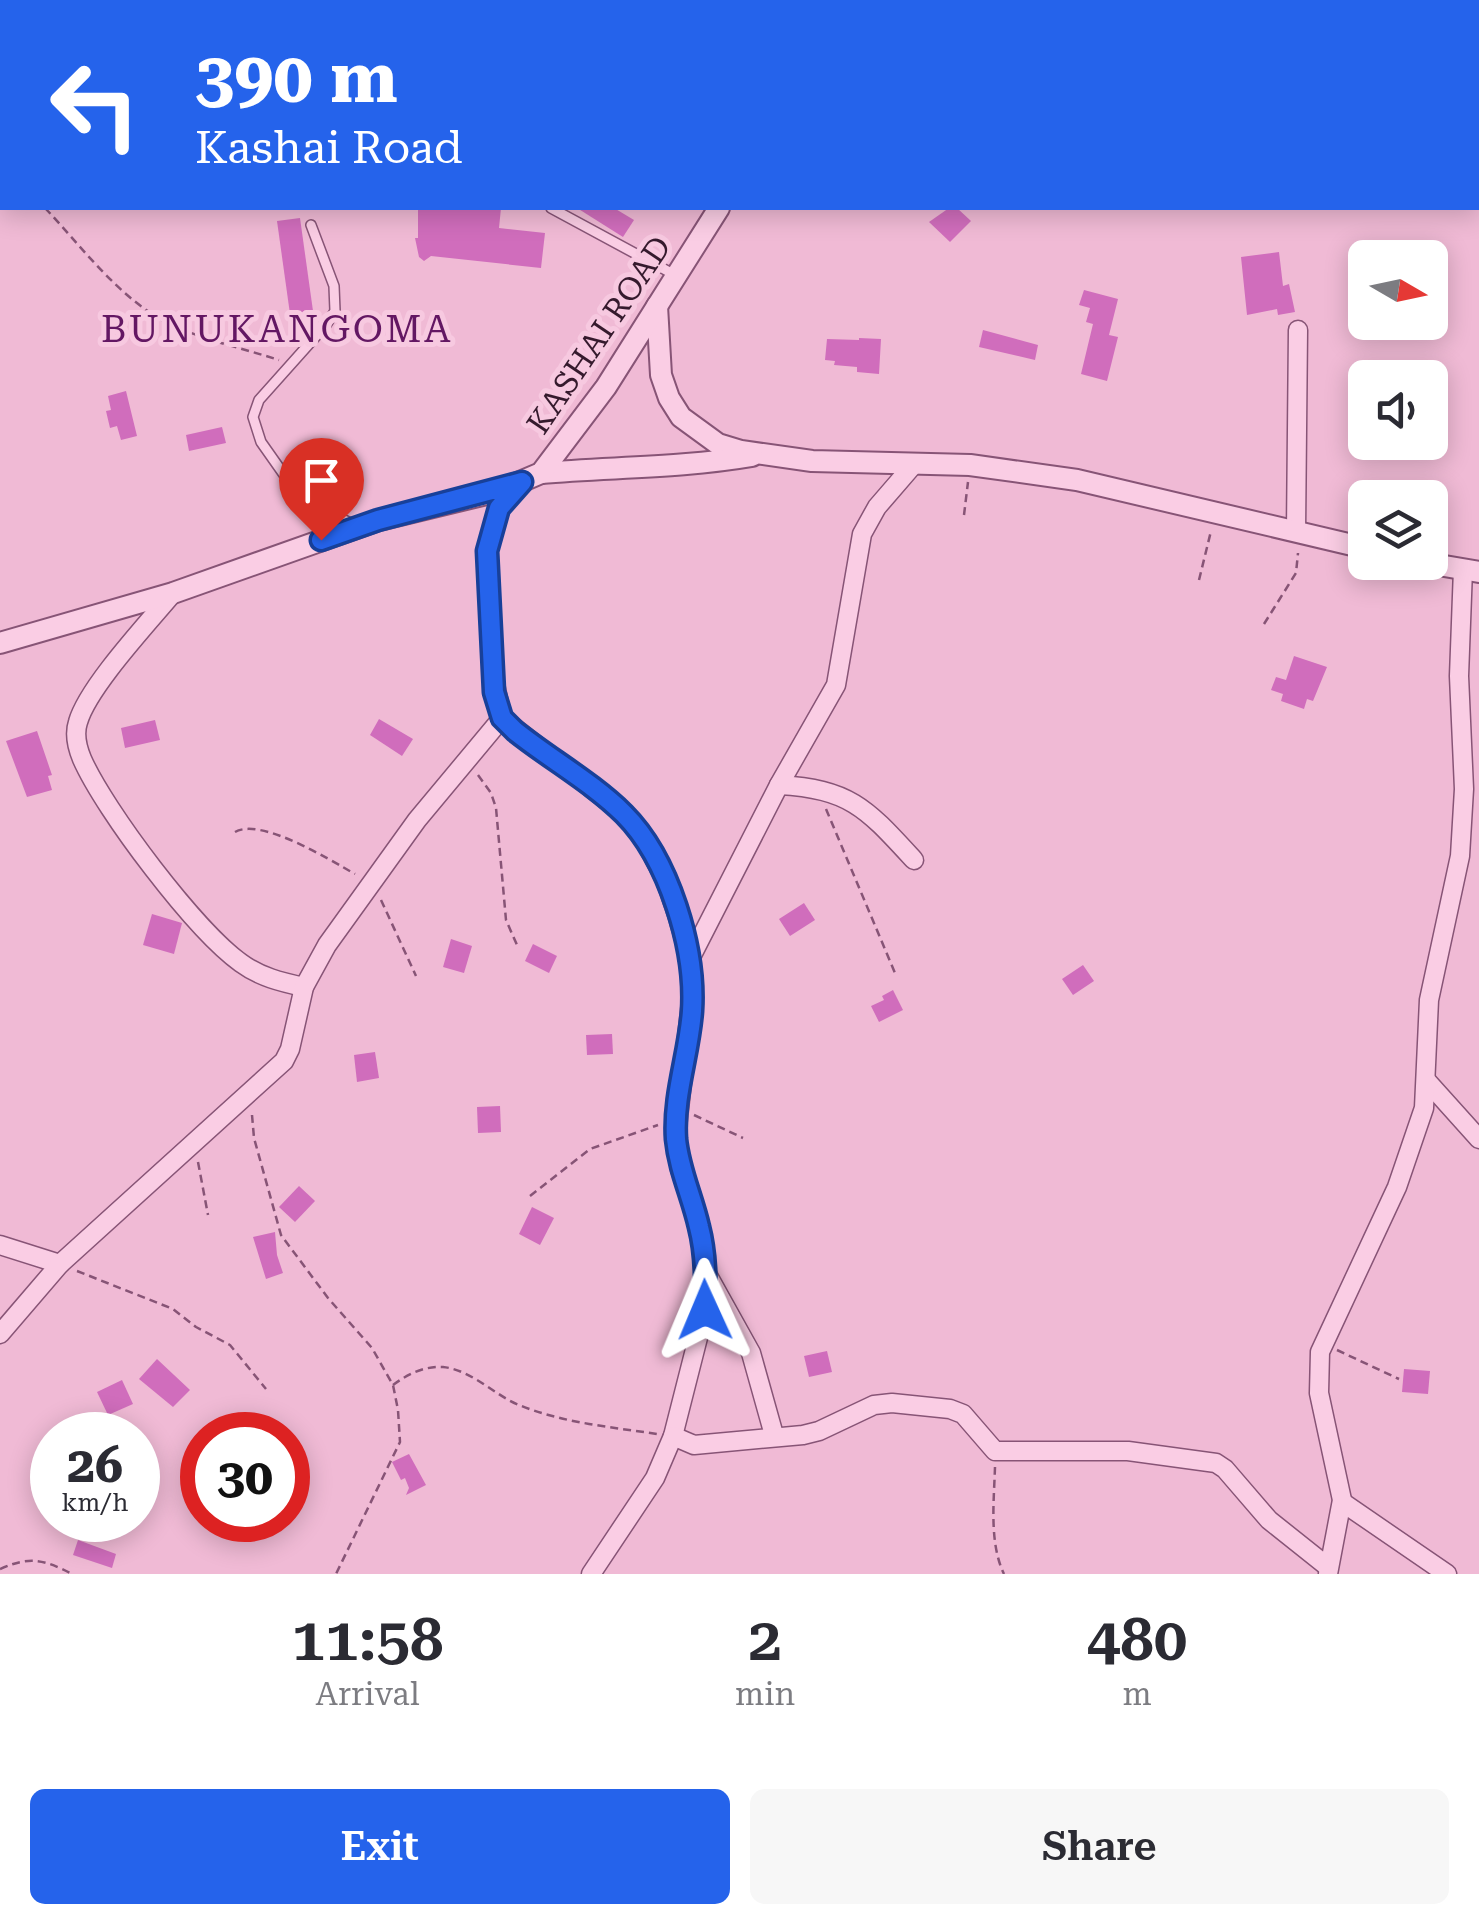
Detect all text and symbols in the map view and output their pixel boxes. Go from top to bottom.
text: 390 m [195,37,398,119]
icon: left [30,40,160,170]
text: Kashai Road [195,121,463,174]
street label: KASHAI ROAD [519,229,679,441]
north arrow [1348,240,1448,340]
map controls [1348,240,1448,580]
district label: BUNUKANGOMA [101,307,453,351]
button: sound [1348,360,1448,460]
pin [279,438,364,541]
icon: arrive [294,453,349,508]
button: layers [1348,480,1448,580]
position arrow [653,1258,757,1362]
speed limit sign: 30 [180,1412,310,1542]
text: 26 [67,1436,123,1494]
text: km/h [62,1488,128,1517]
text: 11:58 [292,1604,444,1675]
text: 2 [748,1604,782,1675]
text: 480 [1087,1604,1187,1675]
text: Arrival [316,1675,420,1713]
text: min [735,1675,795,1713]
text: m [1122,1675,1152,1713]
button: Exit [30,1789,730,1904]
button: Share [750,1789,1449,1904]

